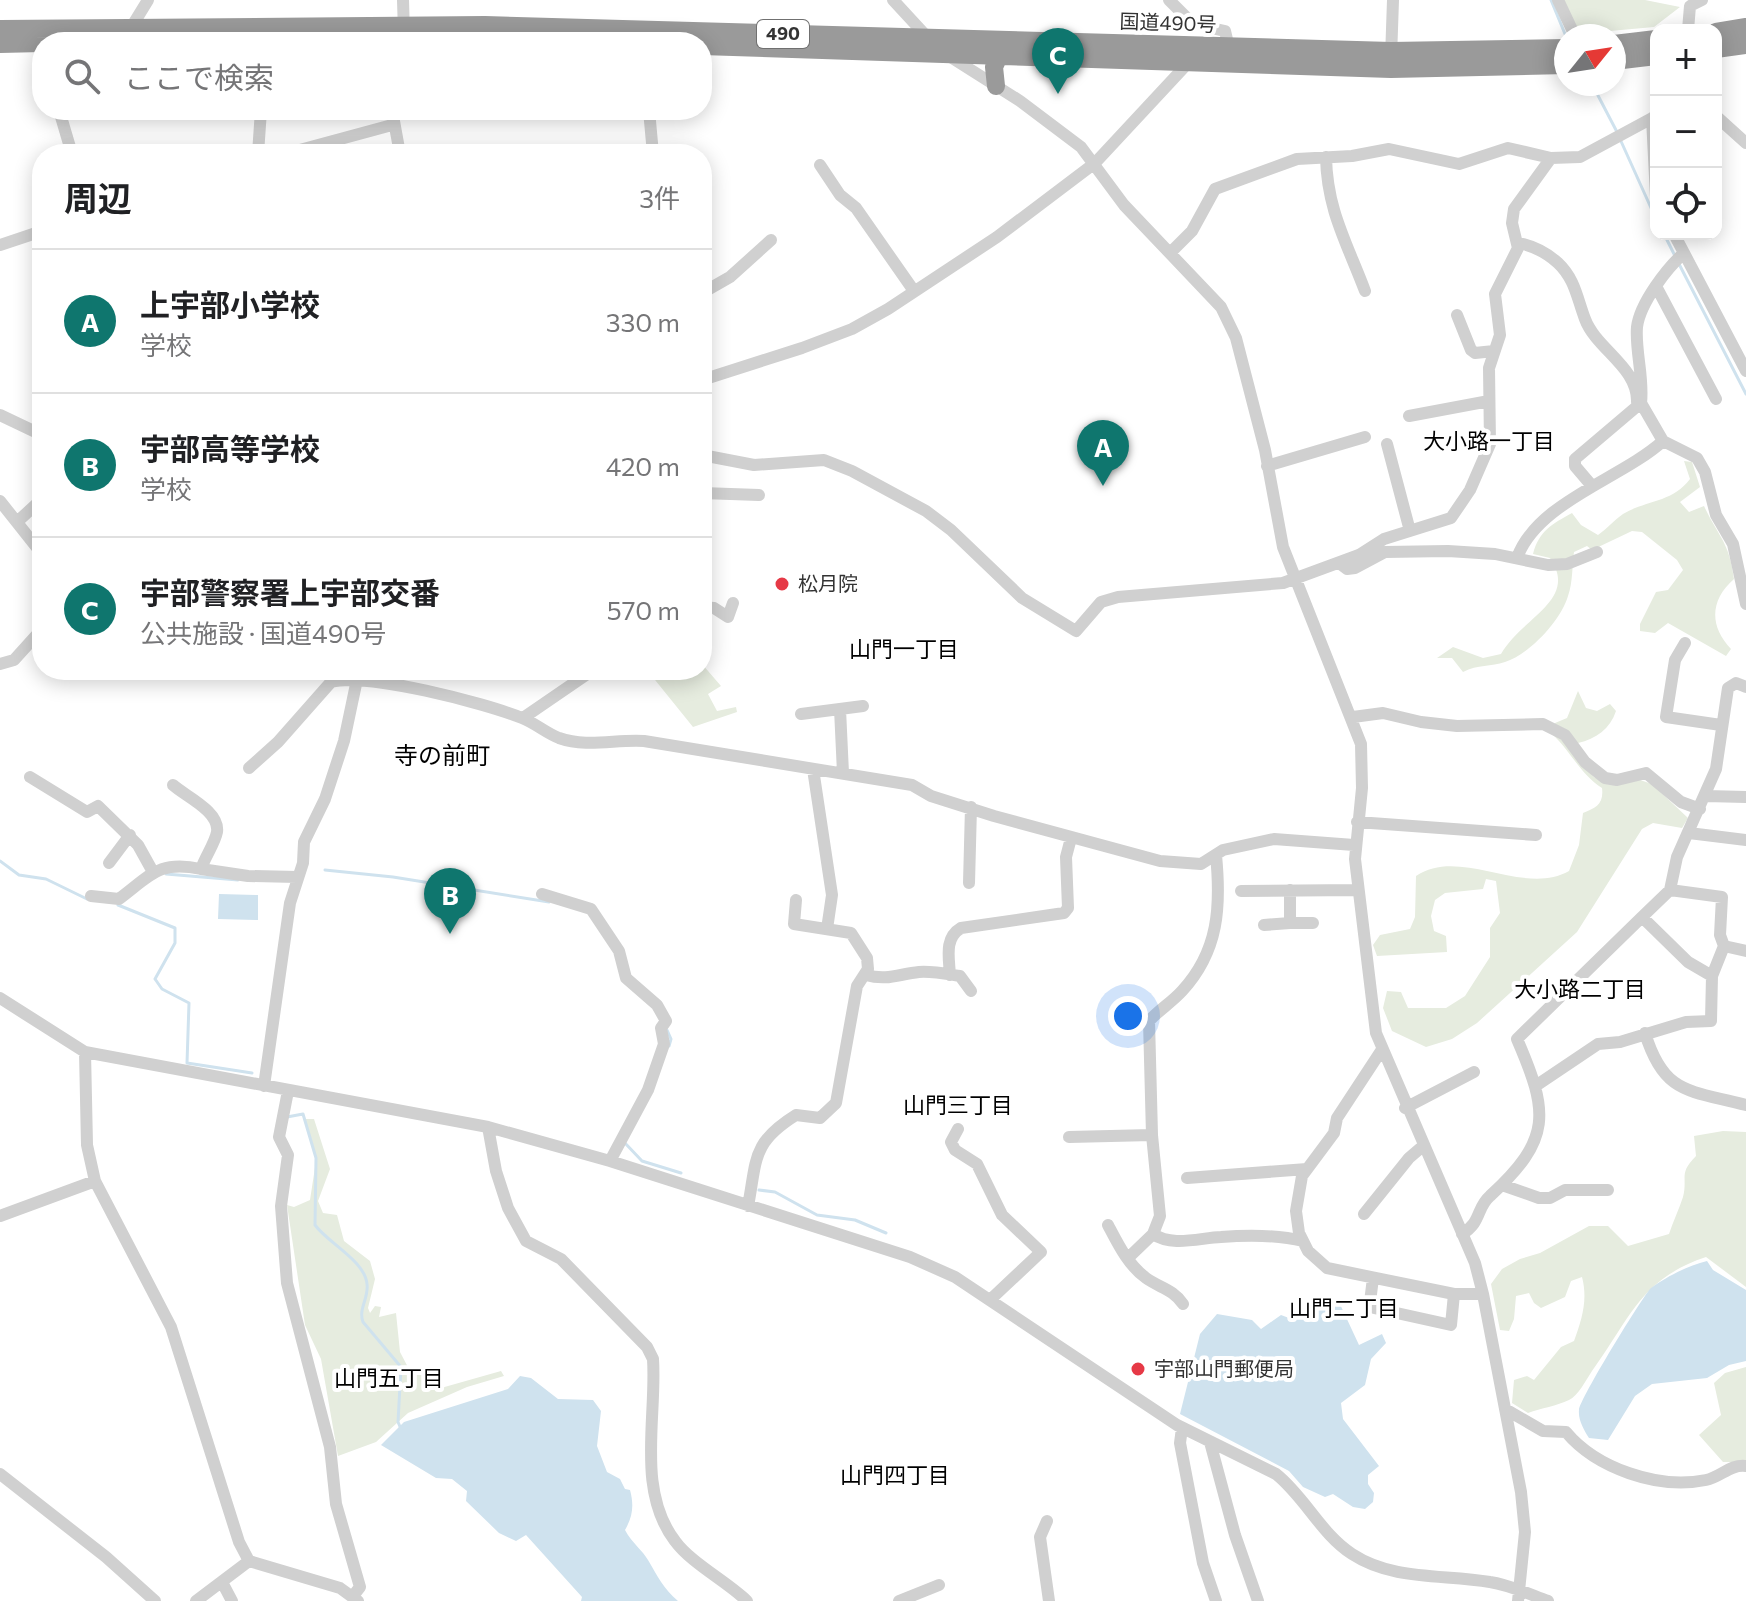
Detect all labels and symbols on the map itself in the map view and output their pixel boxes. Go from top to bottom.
street label: 国道490号 [1119,8,1217,36]
road number: 490 [757,20,809,48]
north arrow [1554,24,1626,96]
pin: C [1032,28,1084,94]
pin: A [1077,420,1129,486]
district label: 大小路一丁目 [1423,427,1555,454]
place label: 松月院 [798,571,858,595]
marker: 松月院 [773,575,791,593]
district label: 山門一丁目 [849,635,959,662]
district label: 寺の前町 [394,740,490,769]
pin: B [424,868,476,934]
district label: 大小路二丁目 [1514,975,1646,1002]
your location [1108,996,1148,1036]
district label: 山門三丁目 [903,1091,1013,1118]
district label: 山門二丁目 [1289,1294,1399,1321]
place label: 宇部山門郵便局 [1154,1356,1294,1380]
marker: 宇部山門郵便局 [1129,1360,1147,1378]
district label: 山門五丁目 [334,1364,444,1391]
district label: 山門四丁目 [840,1461,950,1488]

